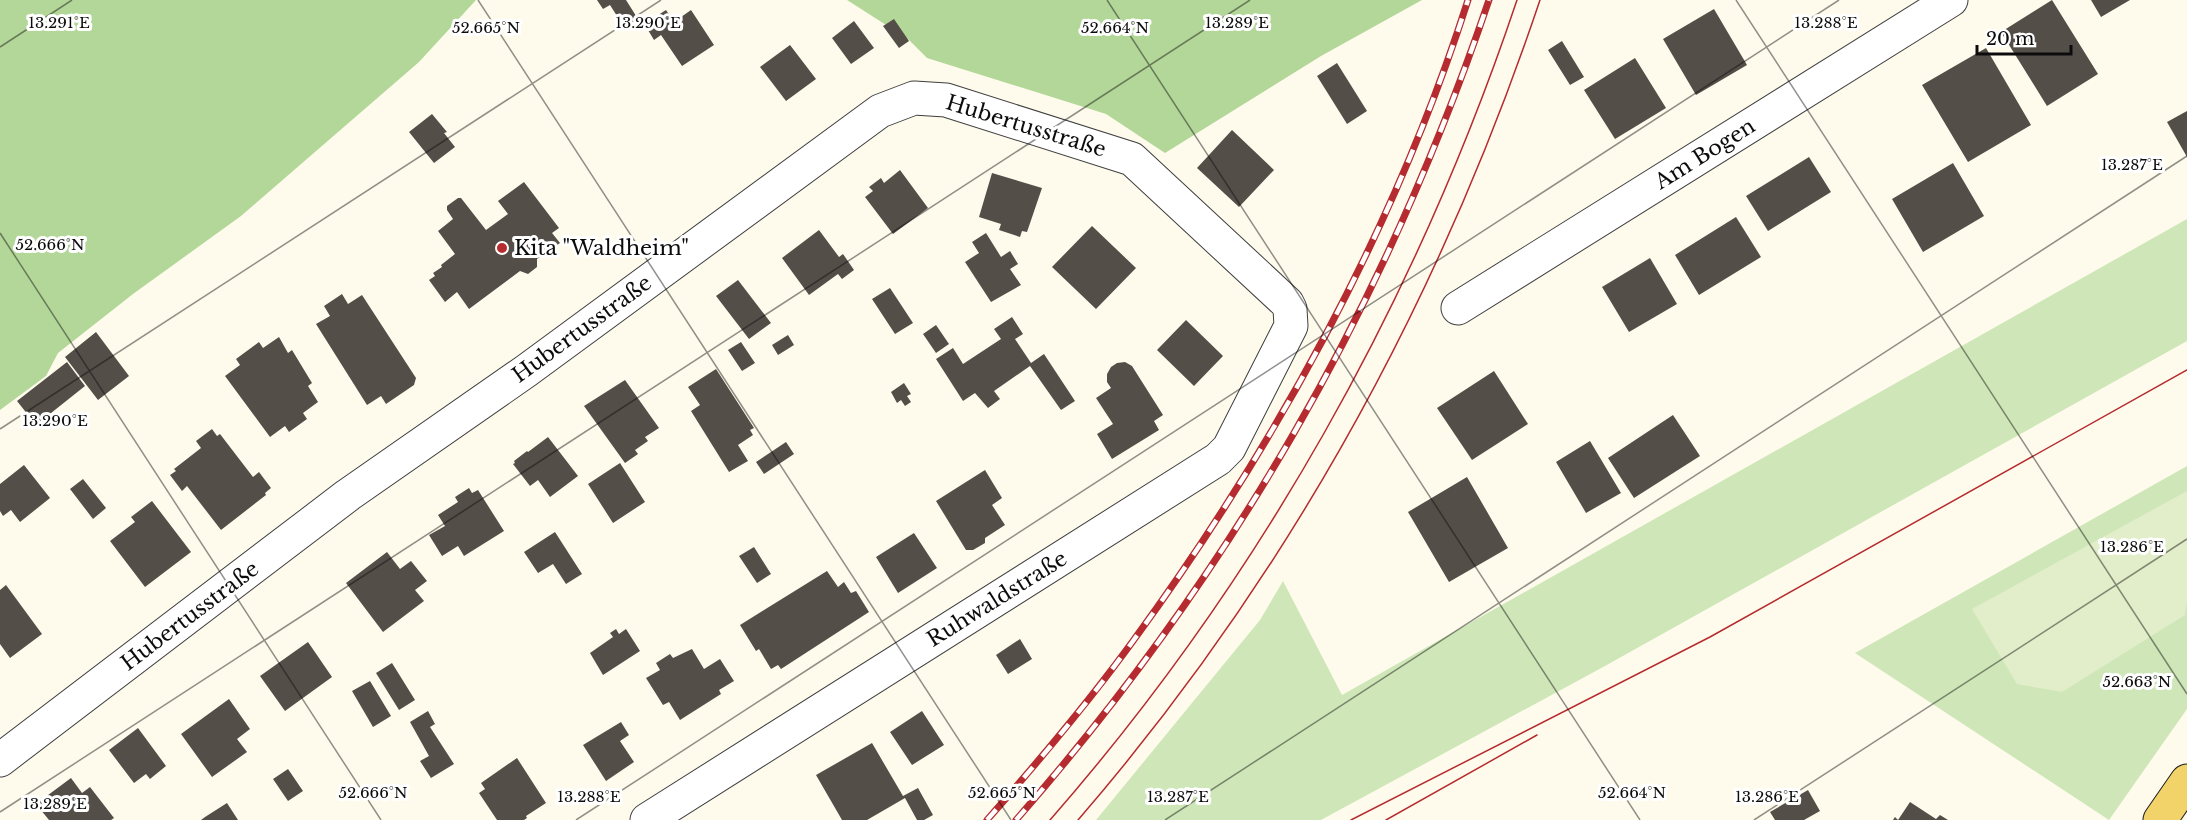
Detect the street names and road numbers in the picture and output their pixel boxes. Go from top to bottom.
street label: Hubertusstraße [943,89,1109,163]
street label: Am Bogen [1649,113,1760,196]
street label: Hubertusstraße [507,270,657,388]
street label: Ruhwaldstraße [922,545,1072,653]
street label: Hubertusstraße [116,556,264,676]

